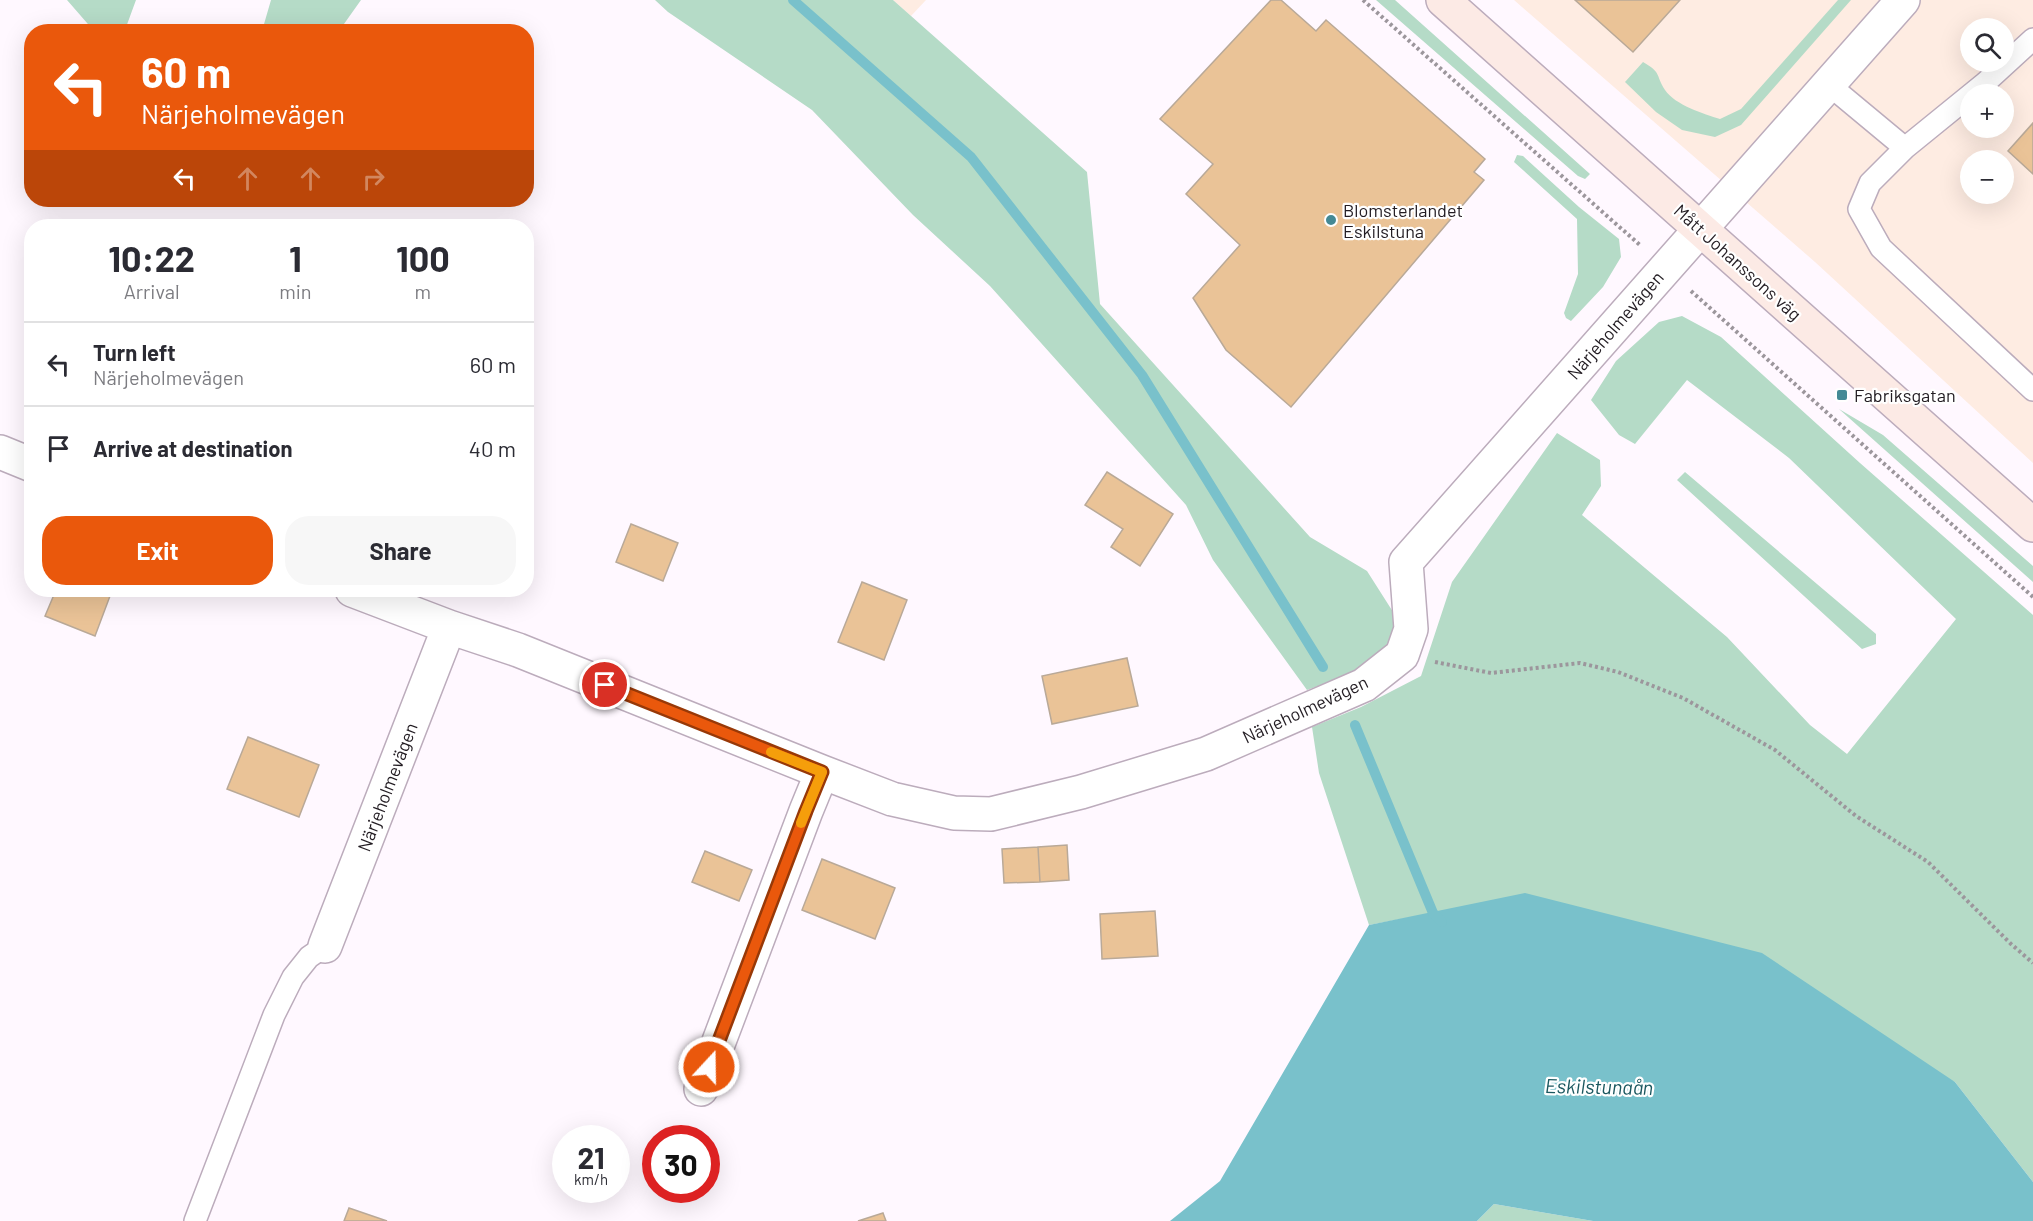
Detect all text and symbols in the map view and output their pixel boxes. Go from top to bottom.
map controls [1960,18,2014,204]
button: search [1960,18,2014,72]
text: 60 m [141,46,231,96]
icon: left [42,48,120,126]
button: + [1960,84,2014,138]
text: Närjeholmevägen [141,97,345,129]
button: − [1960,150,2014,204]
icon: left [168,162,201,195]
icon: ahead [231,162,264,195]
icon: ahead [294,162,327,195]
icon: right [357,162,390,195]
place label: Blomsterlandet Eskilstuna [1343,199,1463,242]
street label: Mått Johanssons väg [1670,199,1806,325]
marker: Blomsterlandet Eskilstuna [1324,213,1338,227]
text: 10:22 [108,236,195,279]
text: 1 [289,236,302,279]
text: 100 [396,236,450,279]
street label: Närjeholmevägen [1562,266,1668,384]
text: Arrival [124,279,180,303]
text: min [279,279,312,303]
text: m [415,279,431,303]
text: Turn left [93,339,176,365]
icon: left [42,348,75,381]
text: 60 m [470,351,516,377]
text: Närjeholmevägen [93,365,244,389]
place label: Fabriksgatan [1854,384,1956,406]
marker: Fabriksgatan [1835,388,1849,402]
icon: arrive [42,432,75,465]
text: Arrive at destination [93,435,292,461]
text: 40 m [469,435,516,461]
button: Exit [42,516,273,585]
button: Share [285,516,516,585]
pin [579,659,630,710]
icon: arrive [588,668,621,701]
street label: Närjeholmevägen [1239,670,1371,748]
street label: Närjeholmevägen [352,720,422,854]
position arrow [677,1035,741,1099]
water label: Eskilstunaån [1545,1073,1653,1099]
speed limit sign: 30 [642,1125,720,1203]
text: 21 [577,1139,605,1175]
text: km/h [574,1170,608,1188]

